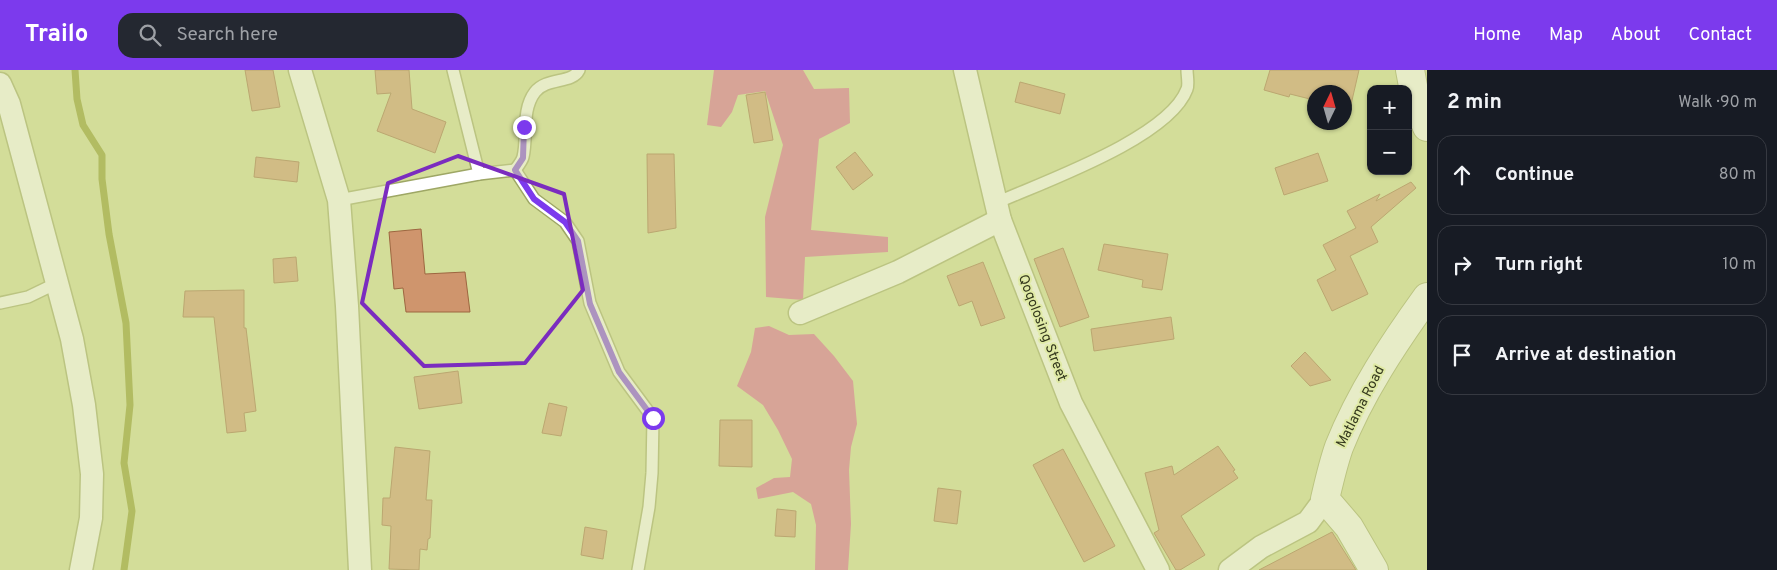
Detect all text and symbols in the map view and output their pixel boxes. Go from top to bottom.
search box [118,13,468,58]
text: Trailo [25,20,88,50]
icon: search [136,21,164,49]
text: Search here [176,23,278,47]
text: Home [1473,24,1521,47]
text: Map [1549,24,1583,47]
text: About [1611,24,1660,47]
text: Contact [1688,24,1752,47]
north arrow [1307,85,1352,130]
map controls [1367,85,1412,175]
button: + [1367,85,1412,130]
text: 2 min [1447,89,1502,116]
text: Walk · 90 m [1678,93,1757,113]
route end [513,116,536,139]
button: − [1367,130,1412,175]
icon: ahead [1448,161,1476,189]
text: Continue [1495,163,1574,187]
text: 80 m [1719,165,1756,185]
icon: right [1448,251,1476,279]
text: Turn right [1495,253,1583,277]
text: 10 m [1722,255,1756,275]
street label: Qoqolosing Street [1014,272,1070,384]
icon: arrive [1448,341,1476,369]
text: Arrive at destination [1495,343,1676,367]
street label: Matlama Road [1333,363,1389,451]
route start [642,407,665,430]

